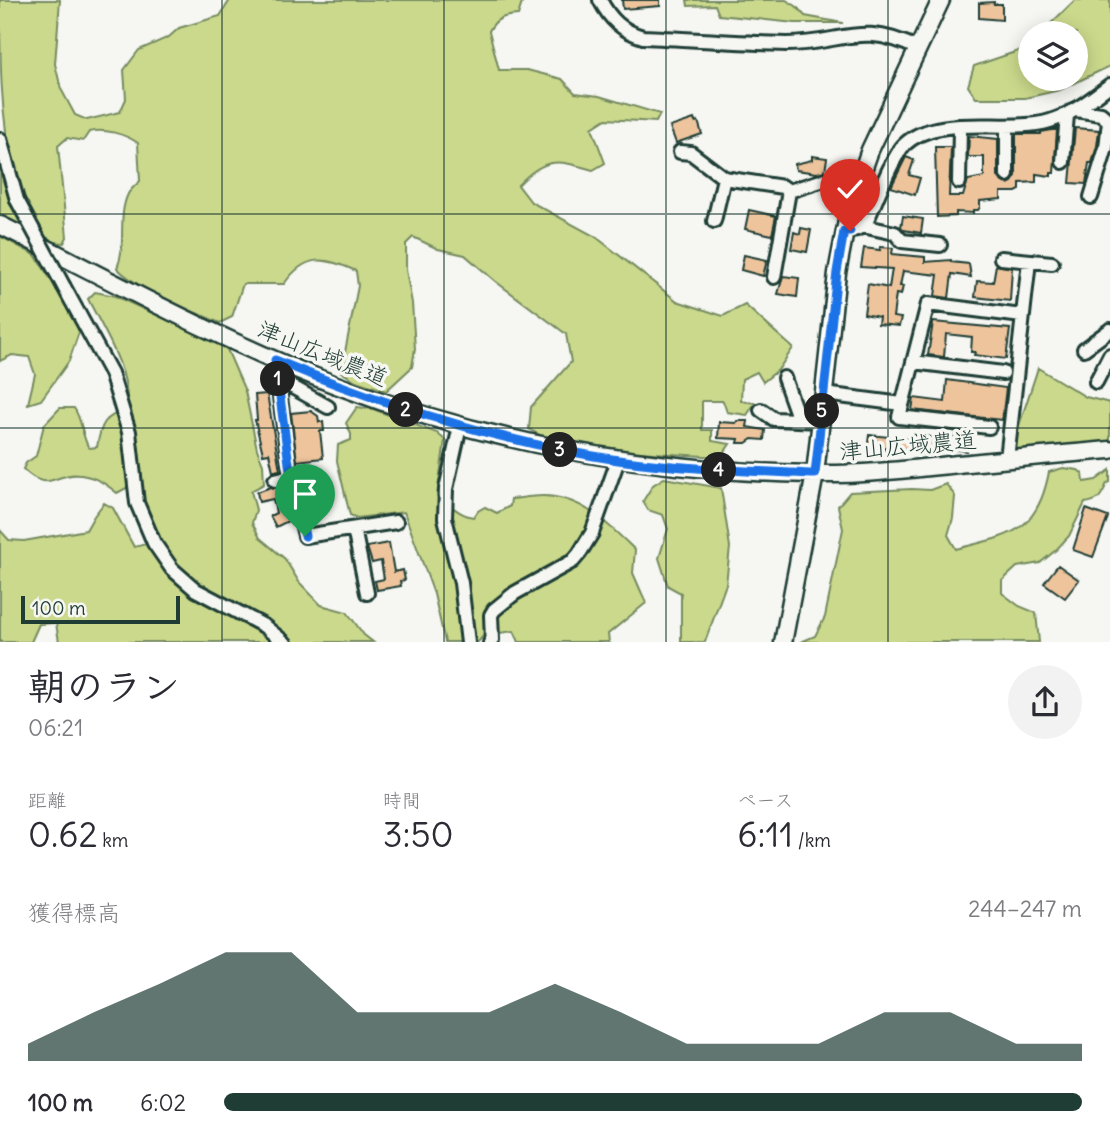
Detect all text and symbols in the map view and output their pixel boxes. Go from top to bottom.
map controls [1018,21,1088,91]
button: layers [1018,21,1088,91]
pin [820,159,880,231]
icon: check [831,170,869,208]
street label: 津山広域農道 [254,314,392,392]
pin: 1 [260,362,296,396]
text: 1 [274,366,281,390]
pin: 2 [388,392,424,428]
pin: 5 [804,394,840,428]
text: 2 [400,397,411,421]
text: 5 [816,398,827,422]
street label: 津山広域農道 [838,425,978,465]
pin: 3 [542,433,578,468]
text: 3 [554,437,565,461]
pin: 4 [702,452,736,488]
text: 4 [713,457,724,481]
pin [275,464,335,536]
icon: arrive [286,475,324,513]
scale bar [21,594,180,625]
text: 100 m [32,596,86,620]
text: 朝のラン [28,663,180,710]
button: share [1008,665,1082,739]
text: 06:21 [28,713,83,742]
text: 距離 [28,788,66,812]
text: 時間 [383,788,421,812]
text: ペース [737,788,793,812]
text: 0.62 [28,812,98,856]
text: 3:50 [383,812,454,856]
text: 6:11 [737,812,793,856]
text: km [98,828,129,852]
text: /km [793,828,831,852]
text: 244–247 m [968,894,1082,923]
text: 獲得標高 [28,898,120,927]
text: 100 m [28,1088,93,1117]
text: 6:02 [140,1088,186,1117]

